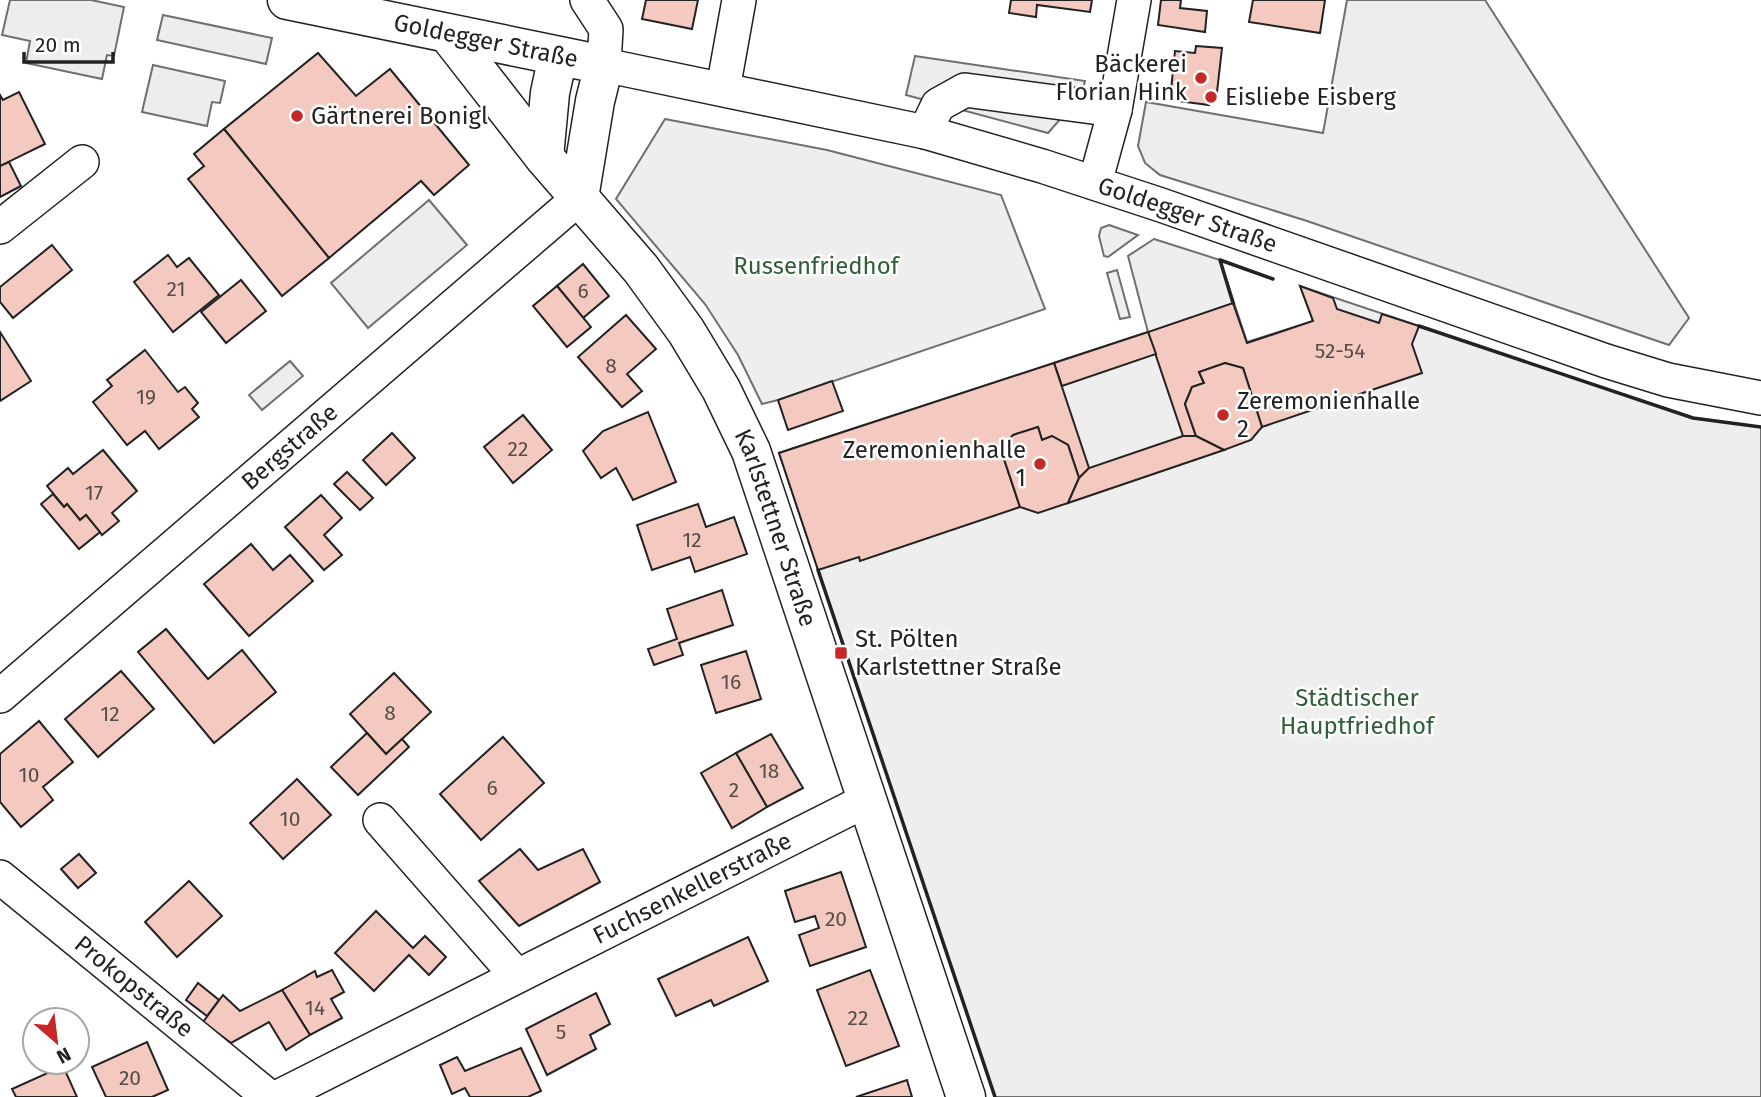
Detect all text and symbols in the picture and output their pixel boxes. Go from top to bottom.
street label: Goldegger Straße [391,8,581,73]
scale bar [24,21,114,65]
text: 20 m [35,32,81,58]
place label: Bäckerei Florian Hink [1056,50,1188,106]
marker: Bäckerei Florian Hink [1193,70,1209,86]
place label: Eisliebe Eisberg [1225,83,1396,111]
marker: Eisliebe Eisberg [1203,89,1219,105]
place label: Gärtnerei Bonigl [311,102,488,130]
marker: Gärtnerei Bonigl [289,108,305,124]
street label: Goldegger Straße [1094,171,1281,259]
park label: Russenfriedhof [733,252,901,280]
house number: 21 [167,276,185,302]
house number: 6 [577,278,589,304]
house number: 52-54 [1315,338,1365,364]
house number: 8 [605,353,617,379]
house number: 19 [136,384,156,410]
place label: Zeremonienhalle 2 [1237,387,1420,443]
street label: Bergstraße [236,398,343,496]
marker: Zeremonienhalle 2 [1215,407,1231,423]
street label: Karlstettner Straße [728,424,822,630]
house number: 22 [508,436,528,462]
place label: Zeremonienhalle 1 [843,436,1026,492]
marker: Zeremonienhalle 1 [1032,456,1048,472]
house number: 17 [85,480,103,506]
house number: 12 [682,527,702,553]
place label: St. Pölten Karlstettner Straße [855,625,1062,681]
marker: St. Pölten Karlstettner Straße [833,645,849,661]
house number: 16 [721,669,741,695]
park label: Städtischer Hauptfriedhof [1280,684,1436,740]
house number: 8 [384,700,396,726]
house number: 12 [100,701,120,727]
house number: 18 [759,758,779,784]
house number: 10 [19,762,39,788]
house number: 6 [486,775,498,801]
house number: 2 [729,777,739,803]
house number: 10 [280,806,300,832]
street label: Fuchsenkellerstraße [588,826,796,950]
house number: 20 [825,906,847,932]
street label: Prokopstraße [69,930,199,1043]
house number: 14 [305,995,325,1021]
house number: 22 [848,1005,868,1031]
north arrow [21,1006,91,1076]
house number: 5 [556,1019,566,1045]
text: N [53,1042,75,1069]
house number: 20 [119,1065,141,1091]

